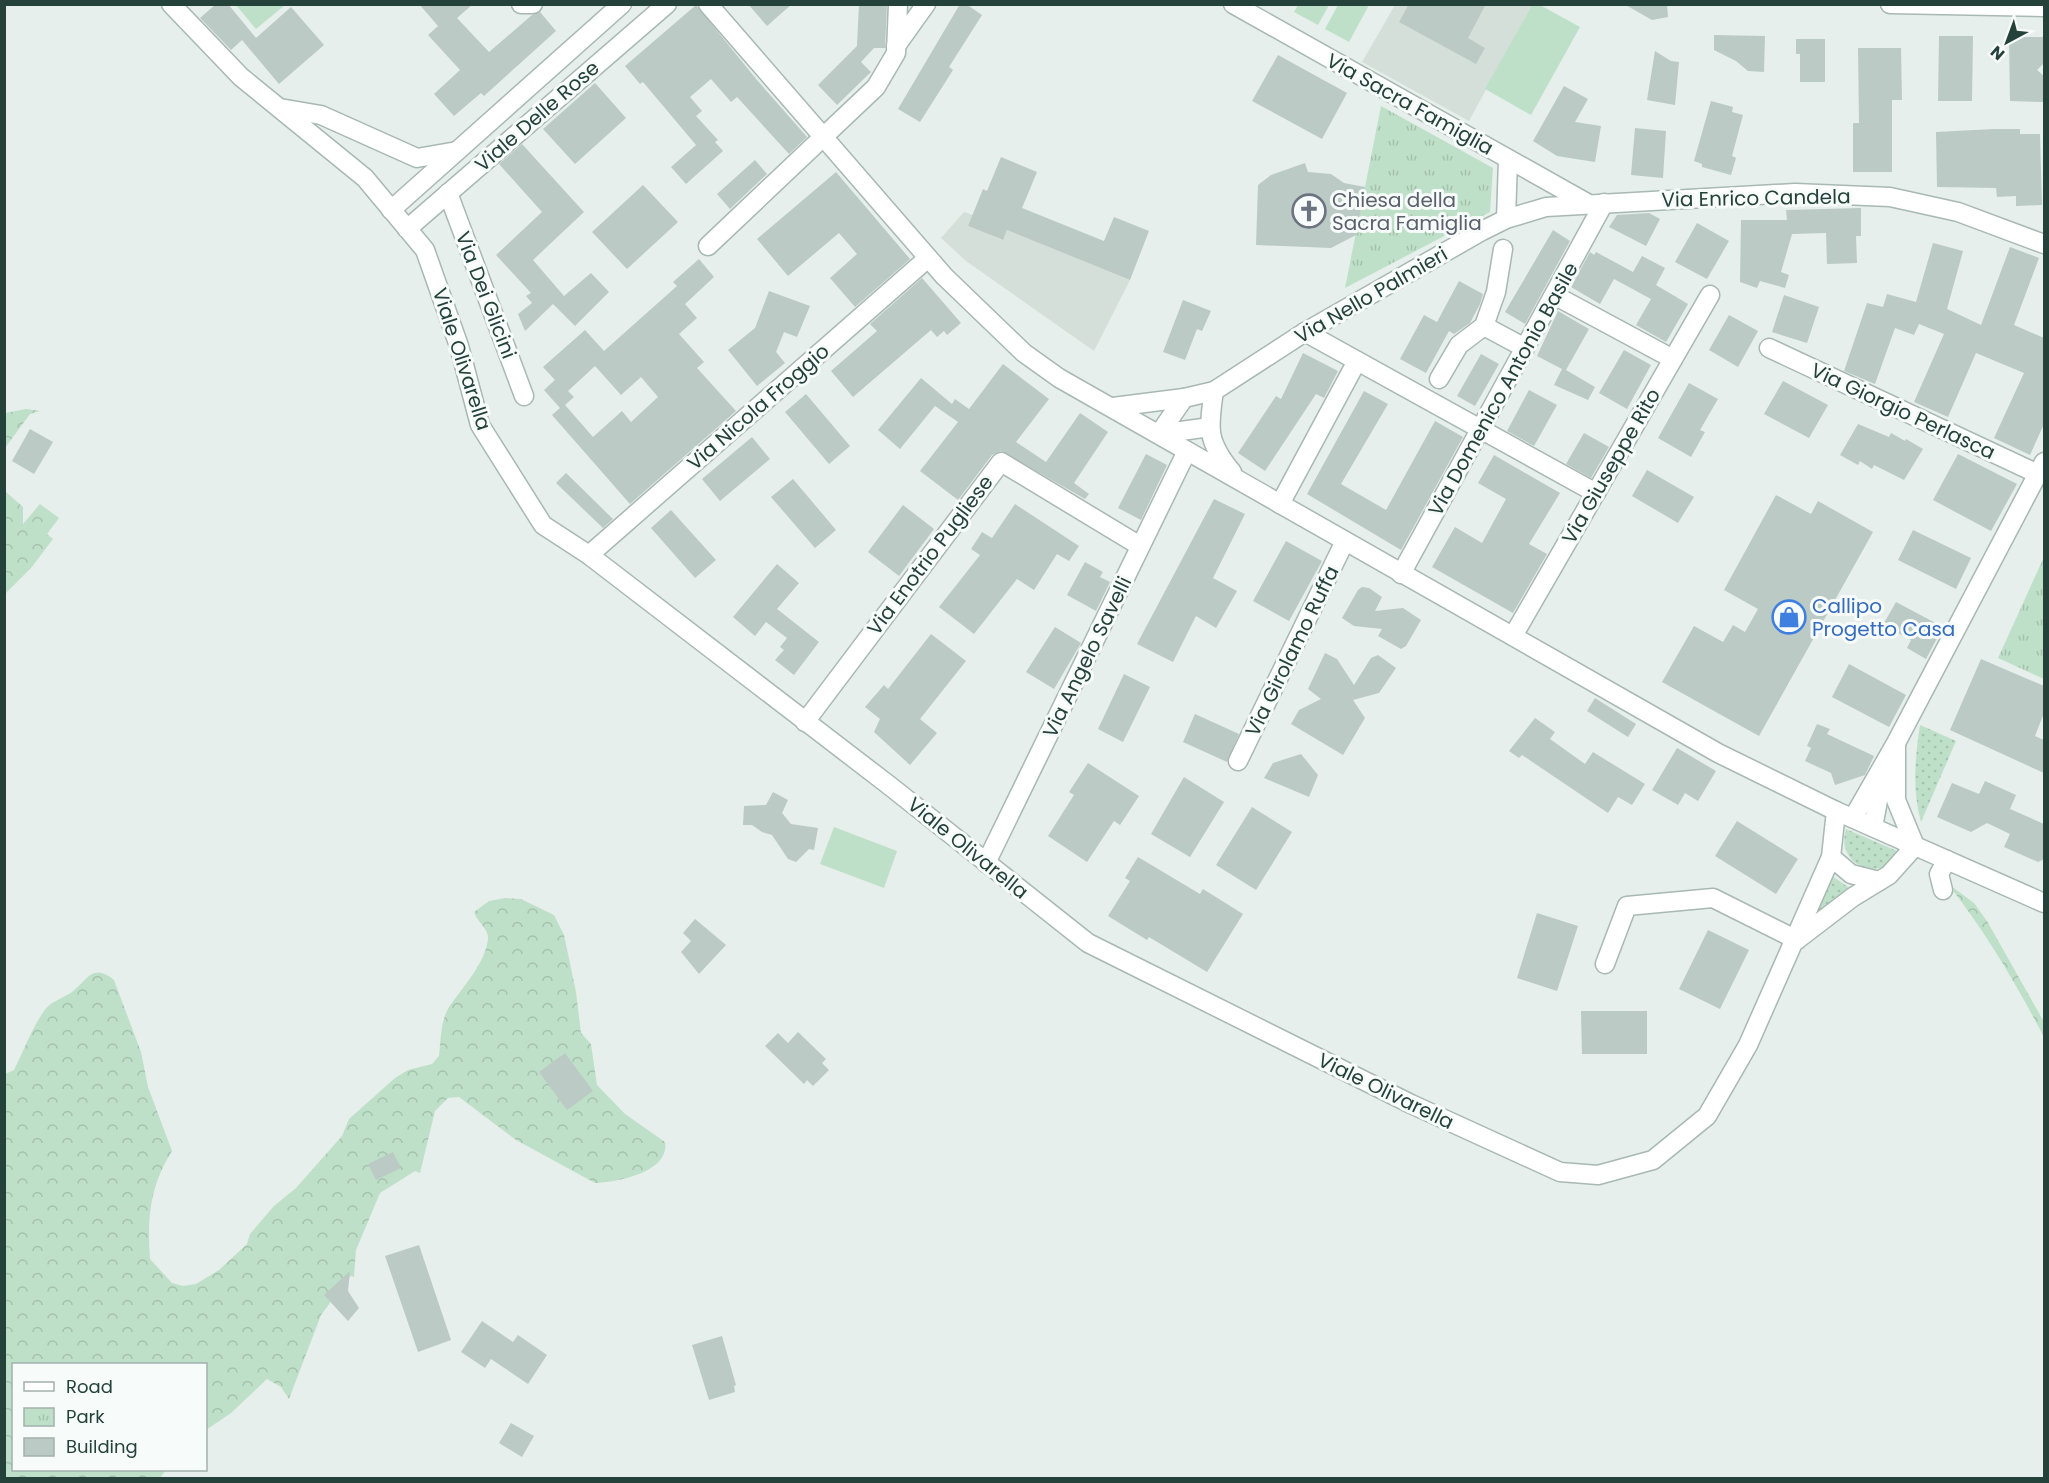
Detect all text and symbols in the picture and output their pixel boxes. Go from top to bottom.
north arrow [1977,12,2037,72]
text: N [1985,40,2010,66]
street label: Via Sacra Famiglia [1321,46,1499,162]
street label: Viale Delle Rose [469,54,605,178]
street label: Via Enrico Candela [1661,182,1851,214]
place label: Chiesa della Sacra Famiglia [1332,186,1482,237]
church icon: Chiesa della Sacra Famiglia [1291,193,1327,229]
street label: Via Dei Glicini [449,227,523,363]
street label: Via Nello Palmieri [1289,240,1453,350]
street label: Via Domenico Antonio Basile [1421,257,1585,521]
street label: Viale Olivarella [426,284,498,434]
street label: Via Nicola Froggio [681,337,835,477]
street label: Via Giorgio Perlasca [1806,356,2000,466]
street label: Via Giuseppe Rito [1555,383,1667,549]
street label: Via Enotrio Pugliese [860,469,1000,641]
street label: Via Girolamo Ruffa [1238,561,1346,741]
street label: Via Angelo Savelli [1036,572,1138,742]
place label: Callipo Progetto Casa [1812,592,1955,643]
shop icon: Callipo Progetto Casa [1771,599,1807,635]
street label: Viale Olivarella [902,791,1034,905]
street label: Viale Olivarella [1313,1046,1459,1136]
legend [12,1363,207,1471]
text: Road [66,1374,113,1399]
text: Park [66,1404,105,1429]
text: Building [66,1434,138,1459]

